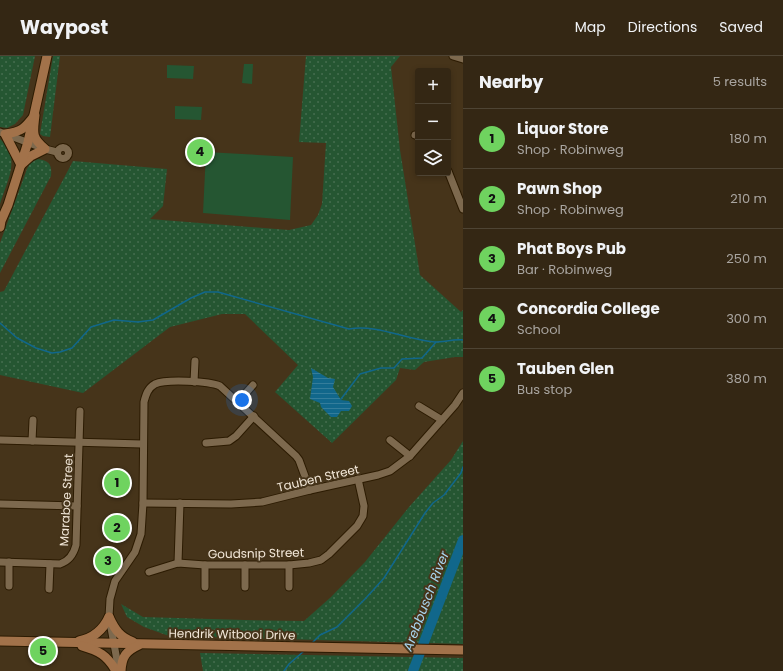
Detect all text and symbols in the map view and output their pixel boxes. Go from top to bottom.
text: Waypost [20,14,108,41]
text: Map [575,17,606,37]
text: Directions [628,17,697,37]
text: Saved [719,17,763,37]
map controls [415,68,451,176]
button: + [415,68,451,104]
text: Nearby [479,70,543,94]
text: 5 results [713,72,767,91]
button: − [415,104,451,140]
text: Liquor Store [517,118,609,139]
text: 1 [490,129,494,148]
text: 180 m [730,129,767,148]
pin: 4 [187,137,213,167]
button: layers [415,140,451,176]
text: Shop · Robinweg [517,140,624,159]
text: Pawn Shop [517,178,602,199]
text: 2 [488,189,496,208]
text: 210 m [730,189,767,208]
text: Shop · Robinweg [517,200,624,219]
text: Phat Boys Pub [517,238,626,259]
text: 3 [488,249,496,268]
text: 250 m [726,249,767,268]
text: Bar · Robinweg [517,260,612,279]
text: Concordia College [517,298,660,319]
text: 4 [488,309,496,328]
text: 300 m [726,309,767,328]
text: School [517,320,561,339]
text: Tauben Glen [517,358,614,379]
text: 5 [488,369,496,388]
text: 380 m [726,369,767,388]
text: Bus stop [517,380,572,399]
your location [232,390,252,410]
street label: Maraboe Street [55,453,77,547]
street label: Tauben Street [275,460,361,496]
pin: 1 [104,468,130,498]
pin: 2 [104,513,130,543]
street label: Goudsnip Street [208,544,304,562]
pin: 3 [95,546,121,576]
water label: Arebbusch River [398,547,454,655]
street label: Hendrik Witbooi Drive [168,624,296,644]
pin: 5 [30,636,56,666]

